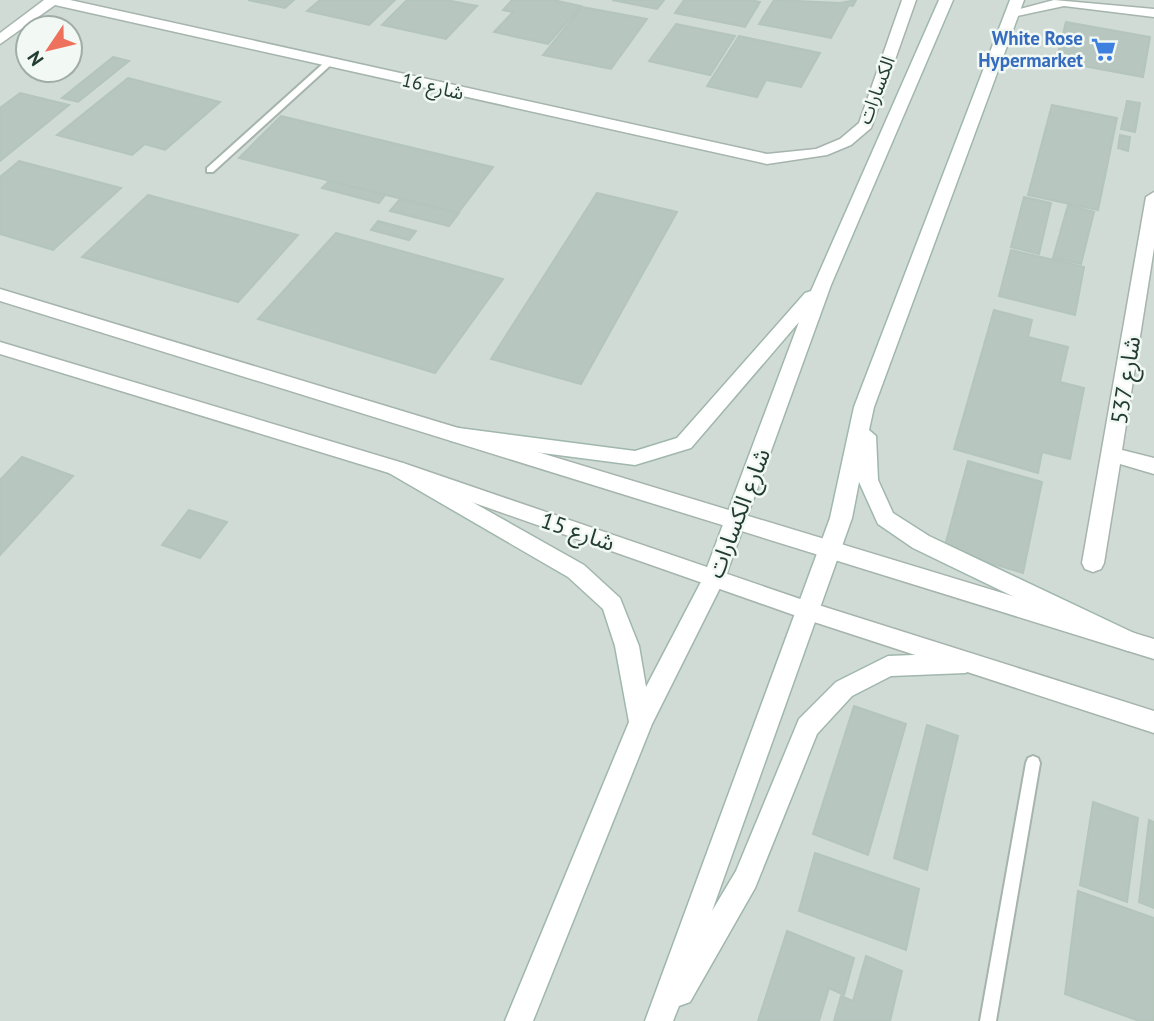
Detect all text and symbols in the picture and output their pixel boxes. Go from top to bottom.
north arrow [14,14,84,84]
place label: White Rose Hypermarket [978,26,1083,72]
supermarket icon: White Rose Hypermarket [1089,35,1117,63]
text: N [22,47,48,71]
street label: الكسارات [852,53,900,127]
street label: شارع 16 [399,67,466,107]
street label: شارع 537 [1104,334,1149,426]
street label: شارع الكسارات [700,444,779,583]
street label: شارع 15 [536,505,619,560]

